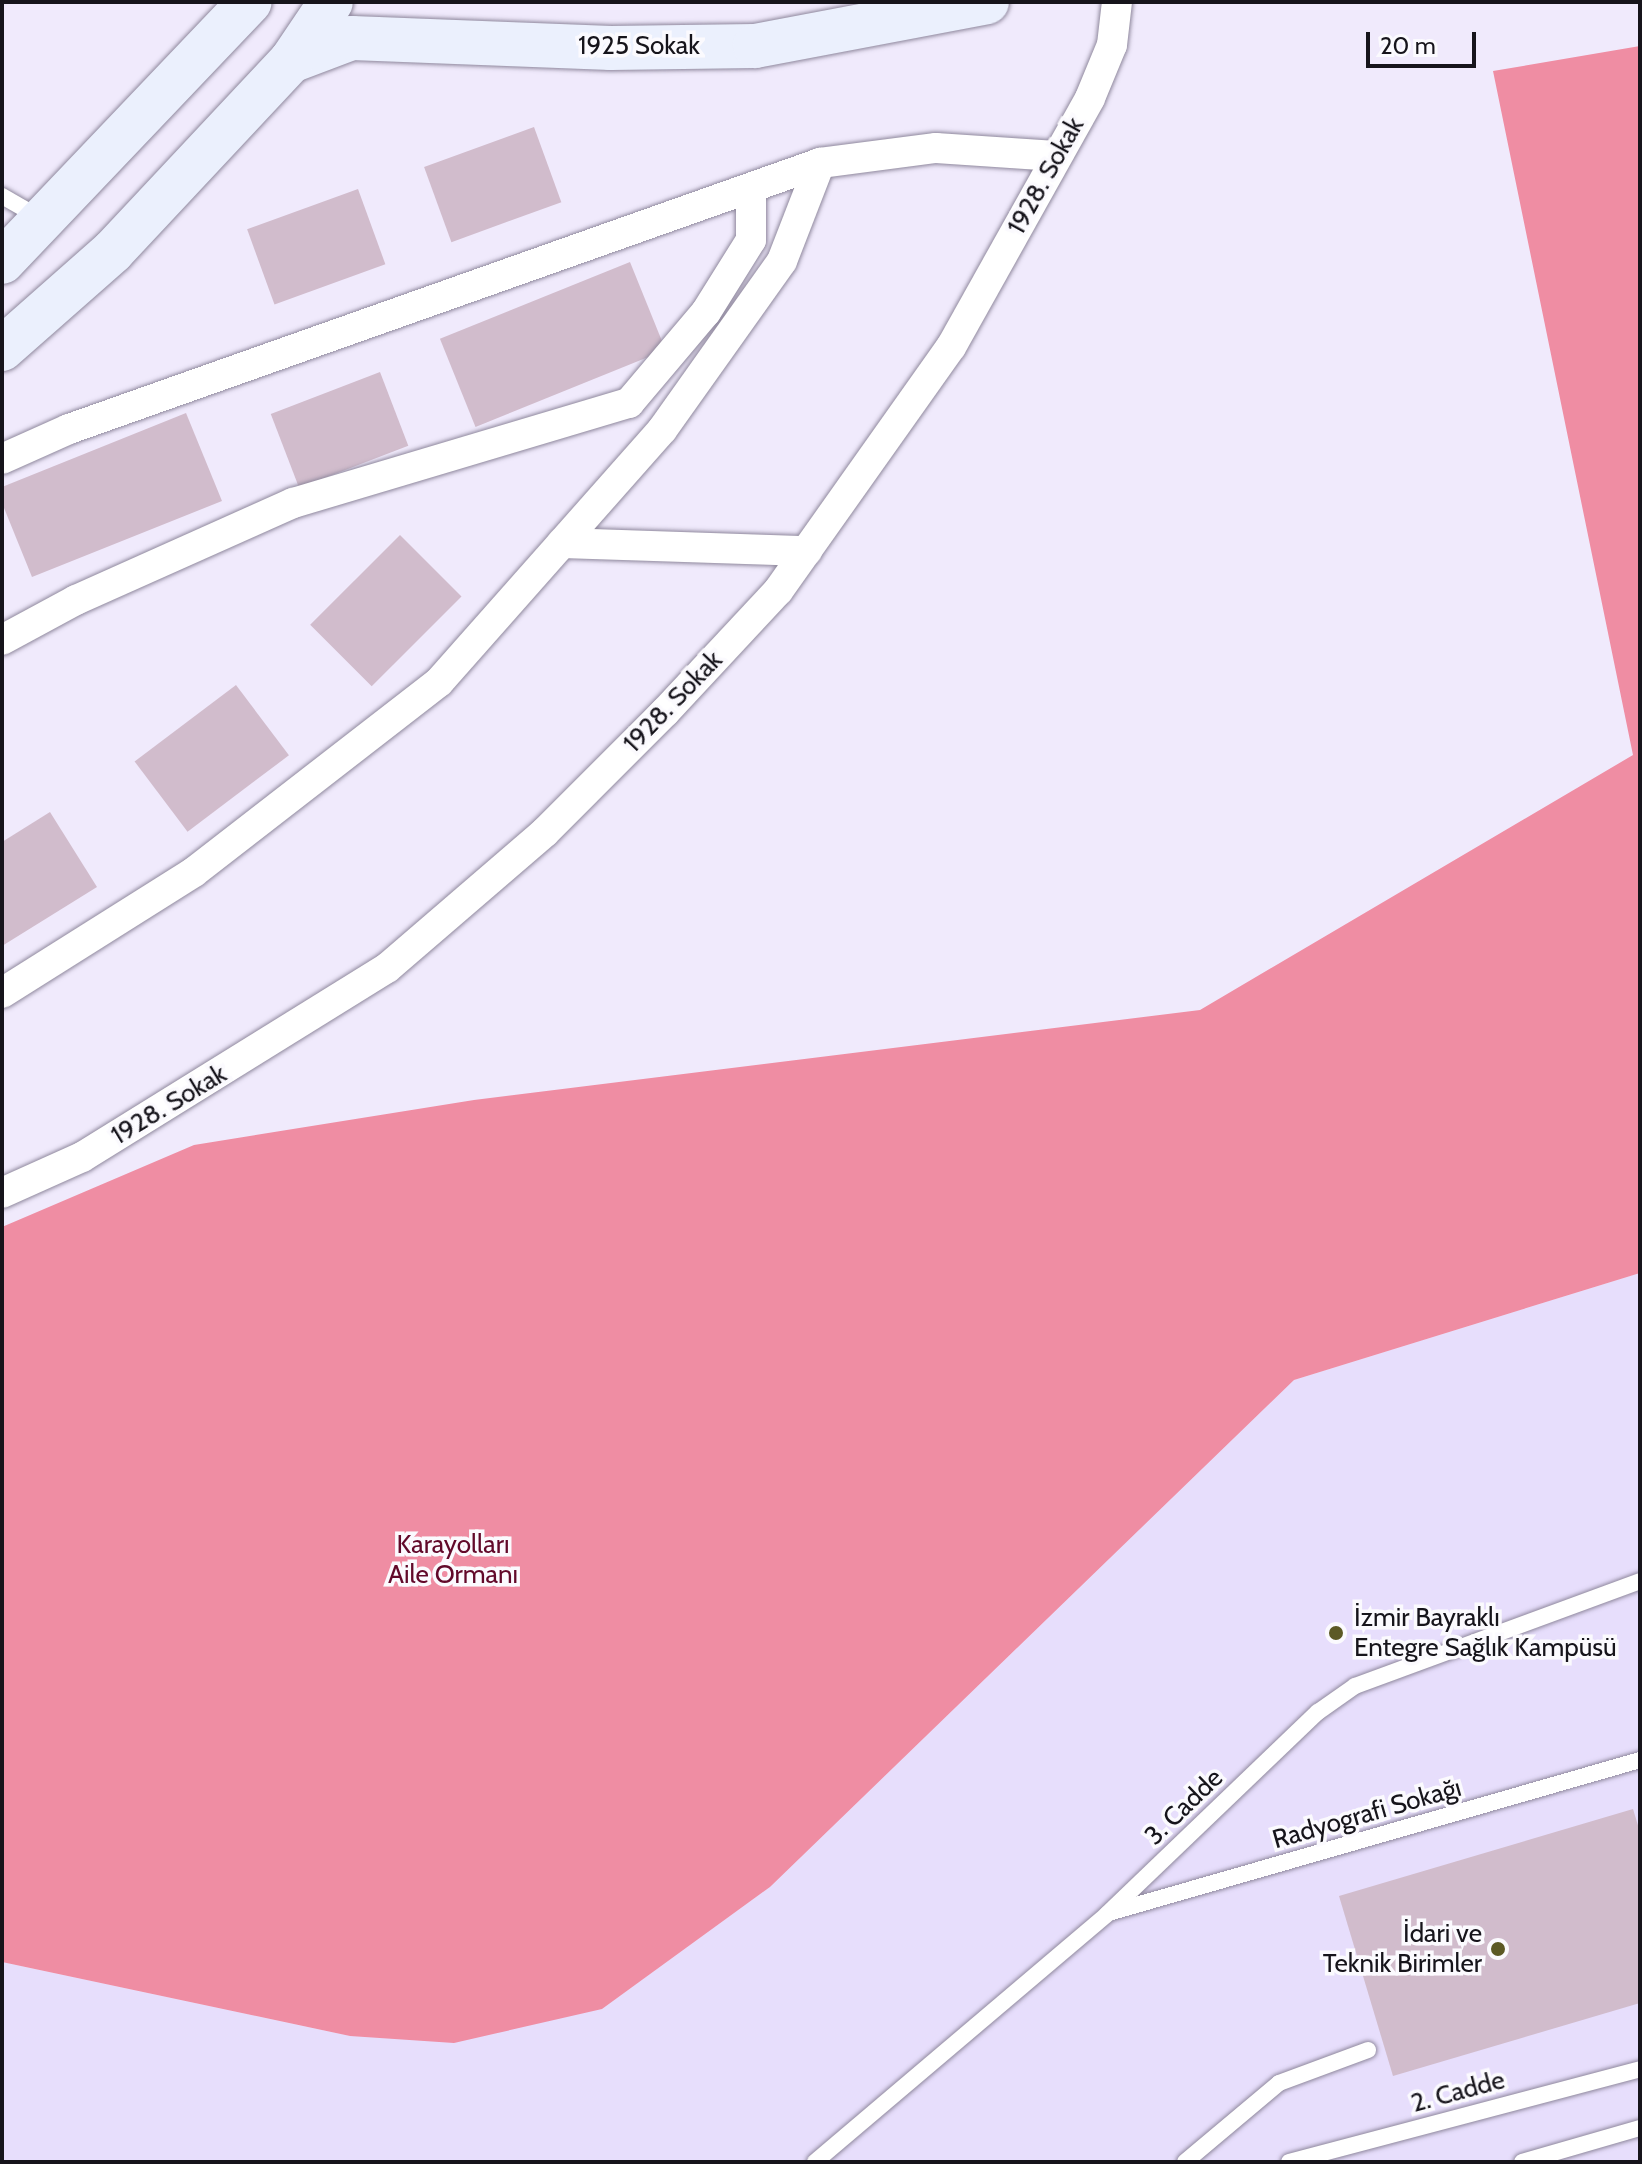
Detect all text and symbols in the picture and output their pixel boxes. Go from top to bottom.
scale bar [1370,16,1480,66]
street label: 1925 Sokak [578,30,700,62]
text: 20 m [1380,31,1436,60]
street label: 1928. Sokak [1001,112,1091,240]
street label: 1928. Sokak [617,645,729,759]
street label: 1928. Sokak [106,1058,232,1152]
park label: Karayolları Aile Ormanı [388,1529,518,1590]
place label: İzmir Bayraklı Entegre Sağlık Kampüsü [1354,1602,1617,1664]
marker: İzmir Bayraklı Entegre Sağlık Kampüsü [1325,1622,1347,1644]
street label: 3. Cadde [1139,1762,1229,1852]
street label: Radyografi Sokağı [1269,1772,1465,1856]
place label: İdari ve Teknik Birimler [1323,1918,1482,1980]
marker: İdari ve Teknik Birimler [1489,1940,1507,1958]
street label: 2. Cadde [1408,2065,1508,2119]

